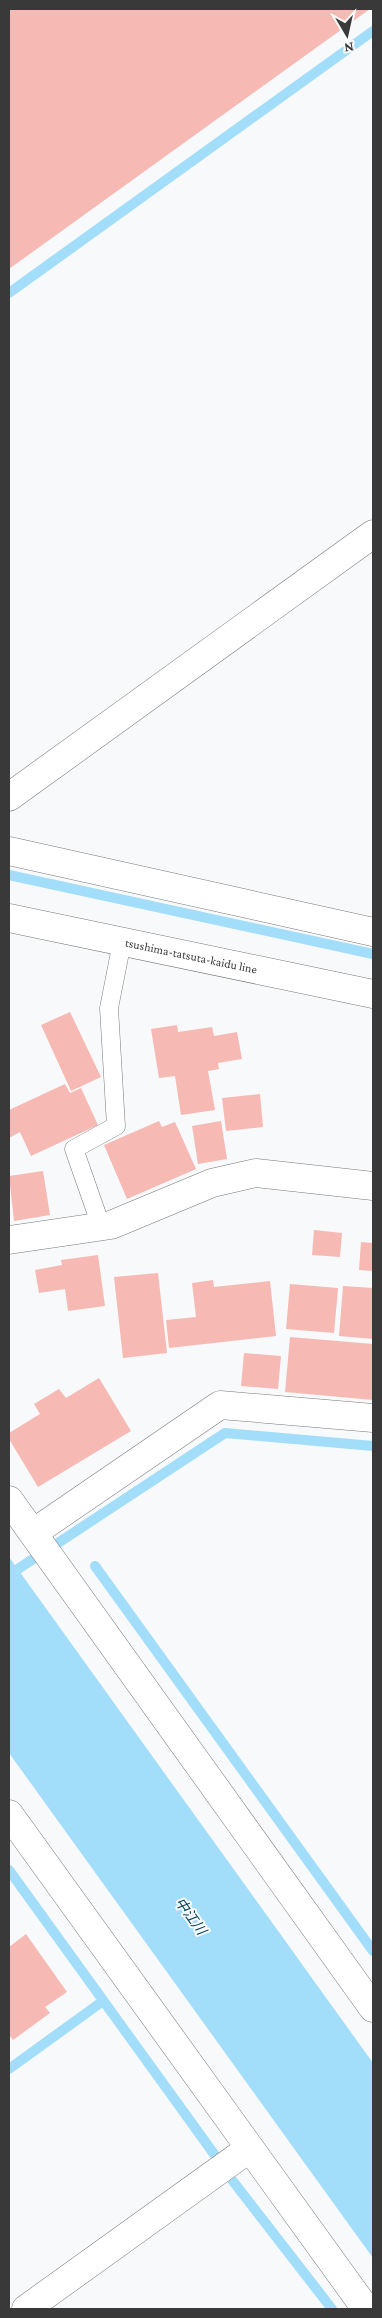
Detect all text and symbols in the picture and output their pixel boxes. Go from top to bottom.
north arrow [322,10,372,60]
text: N [343,39,355,57]
street label: tsushima-tatsuta-kaidu line [124,935,258,977]
water label: 中江川 [172,1894,211,1939]

